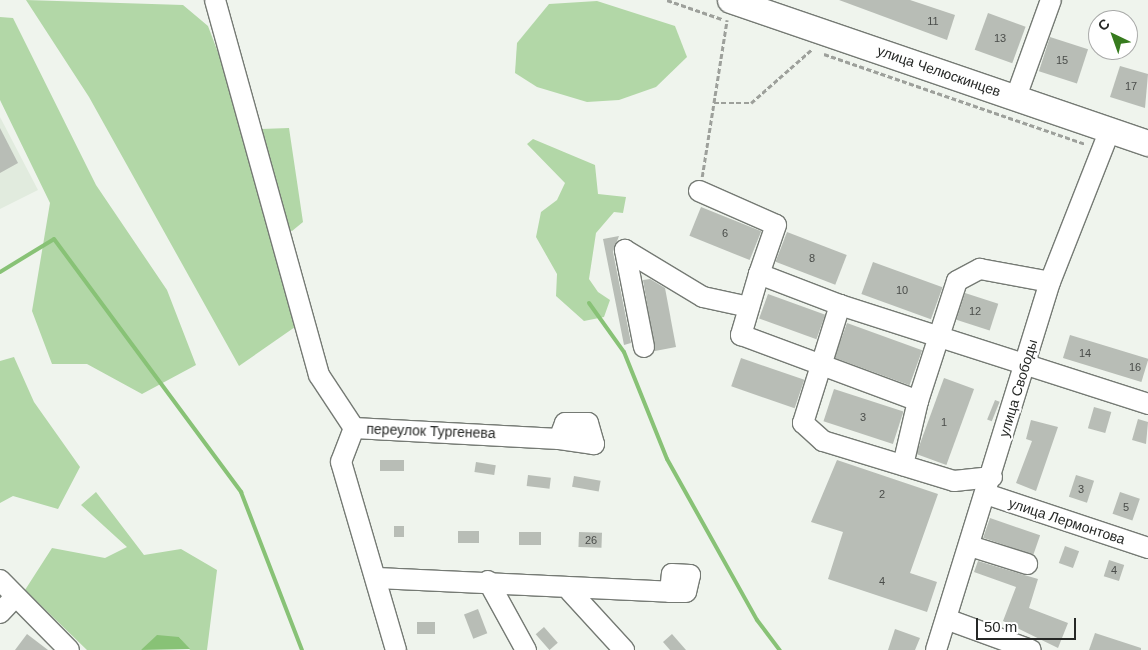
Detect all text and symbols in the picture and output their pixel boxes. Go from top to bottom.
north arrow [1088,10,1138,60]
house number: 11 [927,14,939,28]
text: С [1095,15,1113,34]
house number: 13 [994,31,1006,45]
street label: улица Челюскинцев [875,42,1003,100]
house number: 15 [1056,53,1068,67]
house number: 17 [1125,79,1137,93]
house number: 6 [722,226,728,240]
house number: 8 [809,251,815,265]
house number: 10 [896,283,908,297]
house number: 12 [969,304,981,318]
street label: улица Свободы [995,337,1041,439]
house number: 14 [1079,346,1091,360]
house number: 16 [1129,360,1141,374]
house number: 3 [860,410,866,424]
house number: 1 [941,415,947,429]
street label: переулок Тургенева [366,420,496,442]
house number: 3 [1078,482,1084,496]
house number: 2 [879,487,885,501]
street label: улица Лермонтова [1007,494,1127,548]
house number: 5 [1123,500,1129,514]
house number: 26 [585,533,597,547]
house number: 4 [1111,563,1117,577]
house number: 4 [879,574,885,588]
scale bar [978,608,1078,640]
text: 50 m [984,618,1017,635]

